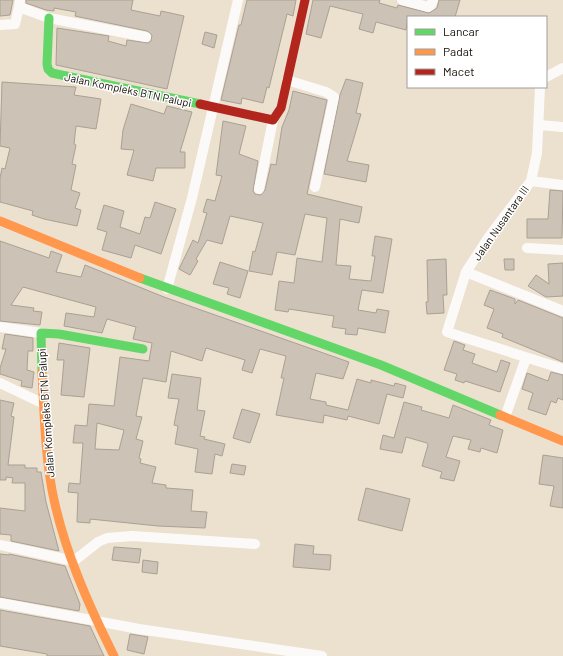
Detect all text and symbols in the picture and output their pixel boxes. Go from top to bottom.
legend [407,16,547,88]
text: Lancar [443,24,480,38]
text: Padat [443,44,473,58]
text: Macet [443,64,475,78]
street label: Jalan Kompleks BTN Palupi [63,70,193,109]
street label: Jalan Nusantara III [470,183,531,263]
street label: Jalan Kompleks BTN Palupi [34,348,56,478]

